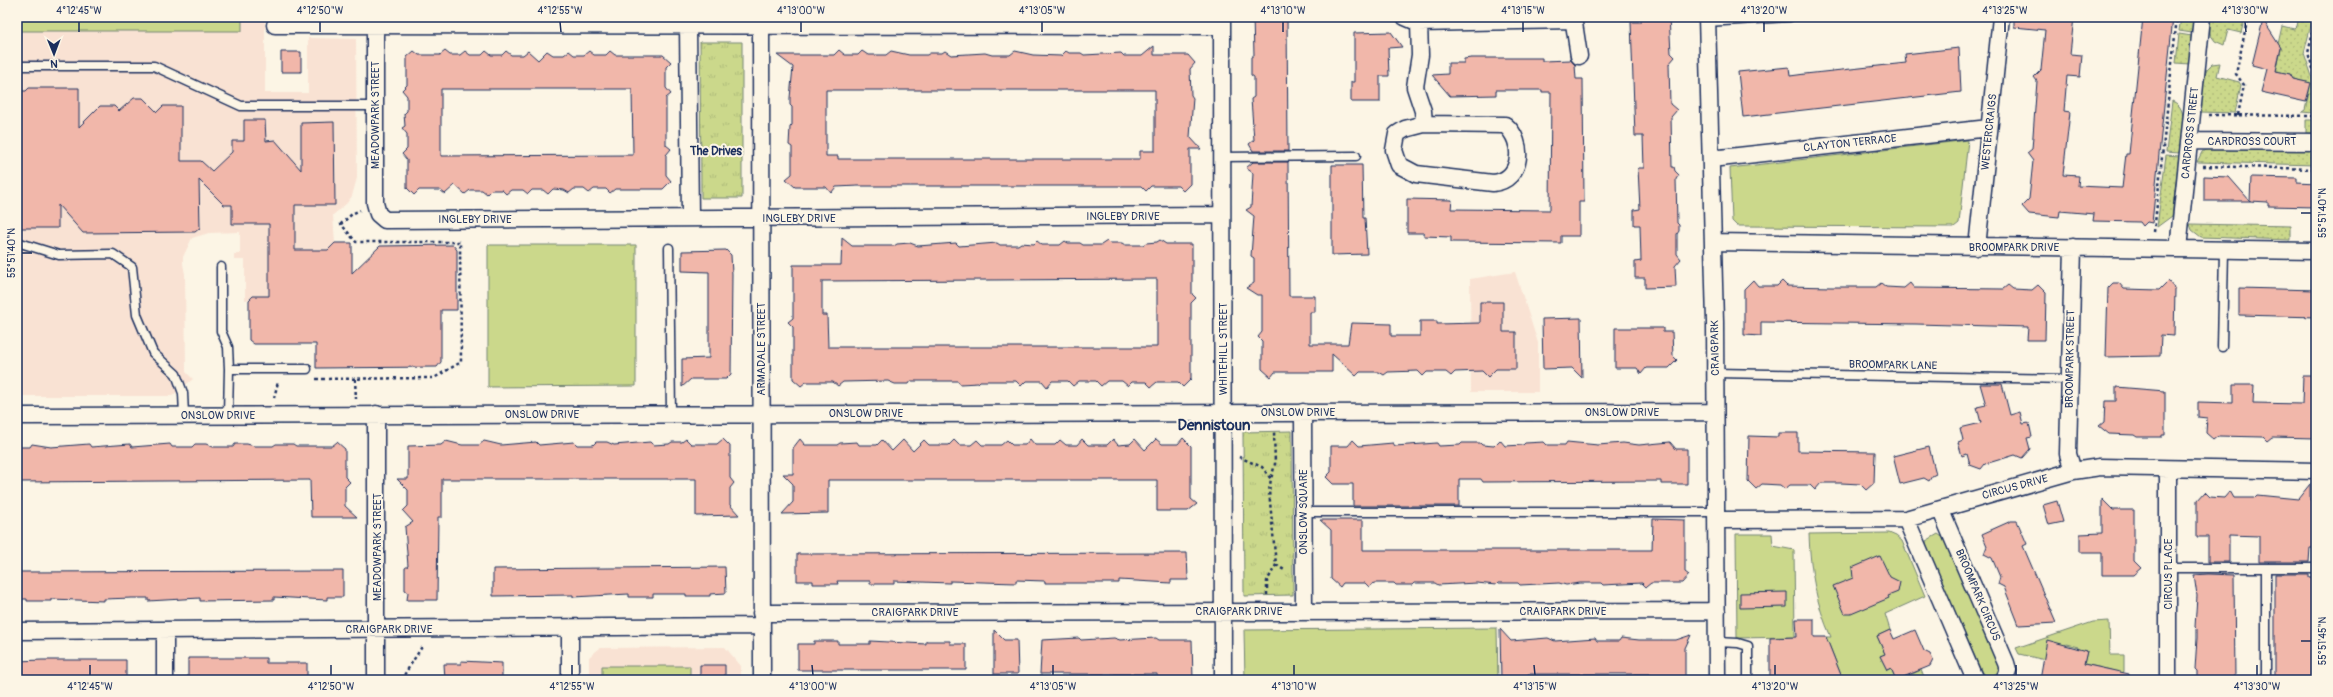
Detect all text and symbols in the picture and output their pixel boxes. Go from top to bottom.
text: 4°12'45"W [56,5,102,17]
text: 4°12'50"W [297,5,344,17]
text: 4°12'55"W [537,5,583,17]
text: 4°13'00"W [777,5,825,17]
text: 4°13'05"W [1019,5,1066,17]
text: 4°13'10"W [1261,5,1306,17]
text: 4°13'15"W [1501,5,1545,17]
text: 4°13'20"W [1741,5,1788,17]
text: 4°13'25"W [1982,5,2028,17]
text: 4°13'30"W [2222,5,2269,17]
north arrow [34,34,74,74]
text: N [50,57,58,70]
street label: MEADOWPARK STREET [369,61,382,169]
street label: CARDROSS STREET [2179,86,2201,180]
street label: WESTERCRAIGS [1979,93,1999,171]
street label: CLAYTON TERRACE [1803,132,1898,154]
street label: CARDROSS COURT [2208,135,2296,148]
district label: The Drives [689,144,743,159]
text: 55°51'40"N [2317,188,2329,238]
street label: INGLEBY DRIVE [1086,210,1160,223]
street label: INGLEBY DRIVE [762,212,836,225]
street label: INGLEBY DRIVE [438,213,512,226]
text: 55°51'40"N [6,228,18,278]
street label: BROOMPARK DRIVE [1969,241,2060,254]
street label: ARMADALE STREET [755,302,768,396]
street label: WHITEHILL STREET [1217,303,1230,395]
street label: BROOMPARK STREET [2063,310,2077,408]
street label: CRAIGPARK [1708,320,1722,376]
street label: BROOMPARK LANE [1849,358,1938,372]
street label: ONSLOW DRIVE [1261,406,1336,419]
street label: ONSLOW DRIVE [1585,406,1660,419]
street label: ONSLOW DRIVE [829,407,904,420]
street label: ONSLOW DRIVE [505,408,580,421]
street label: ONSLOW DRIVE [181,409,256,422]
district label: Dennistoun [1178,416,1251,435]
street label: ONSLOW SQUARE [1297,469,1310,555]
street label: CIRCUS DRIVE [1981,472,2050,502]
street label: MEADOWPARK STREET [371,493,384,601]
street label: CIRCUS PLACE [2162,538,2175,610]
street label: BROOMPARK CIRCUS [1953,547,2003,643]
street label: CRAIGPARK DRIVE [1196,605,1283,618]
street label: CRAIGPARK DRIVE [1520,605,1607,618]
street label: CRAIGPARK DRIVE [872,606,959,619]
text: 55°51'45"N [2317,616,2329,665]
street label: CRAIGPARK DRIVE [346,623,433,636]
text: 4°12'45"W [67,681,113,693]
text: 4°12'50"W [308,681,355,693]
text: 4°12'55"W [549,681,595,693]
text: 4°13'00"W [789,681,837,693]
text: 4°13'05"W [1030,681,1077,693]
text: 4°13'10"W [1272,681,1317,693]
text: 4°13'15"W [1513,681,1557,693]
text: 4°13'20"W [1752,681,1799,693]
text: 4°13'25"W [1993,681,2039,693]
text: 4°13'30"W [2234,681,2281,693]

